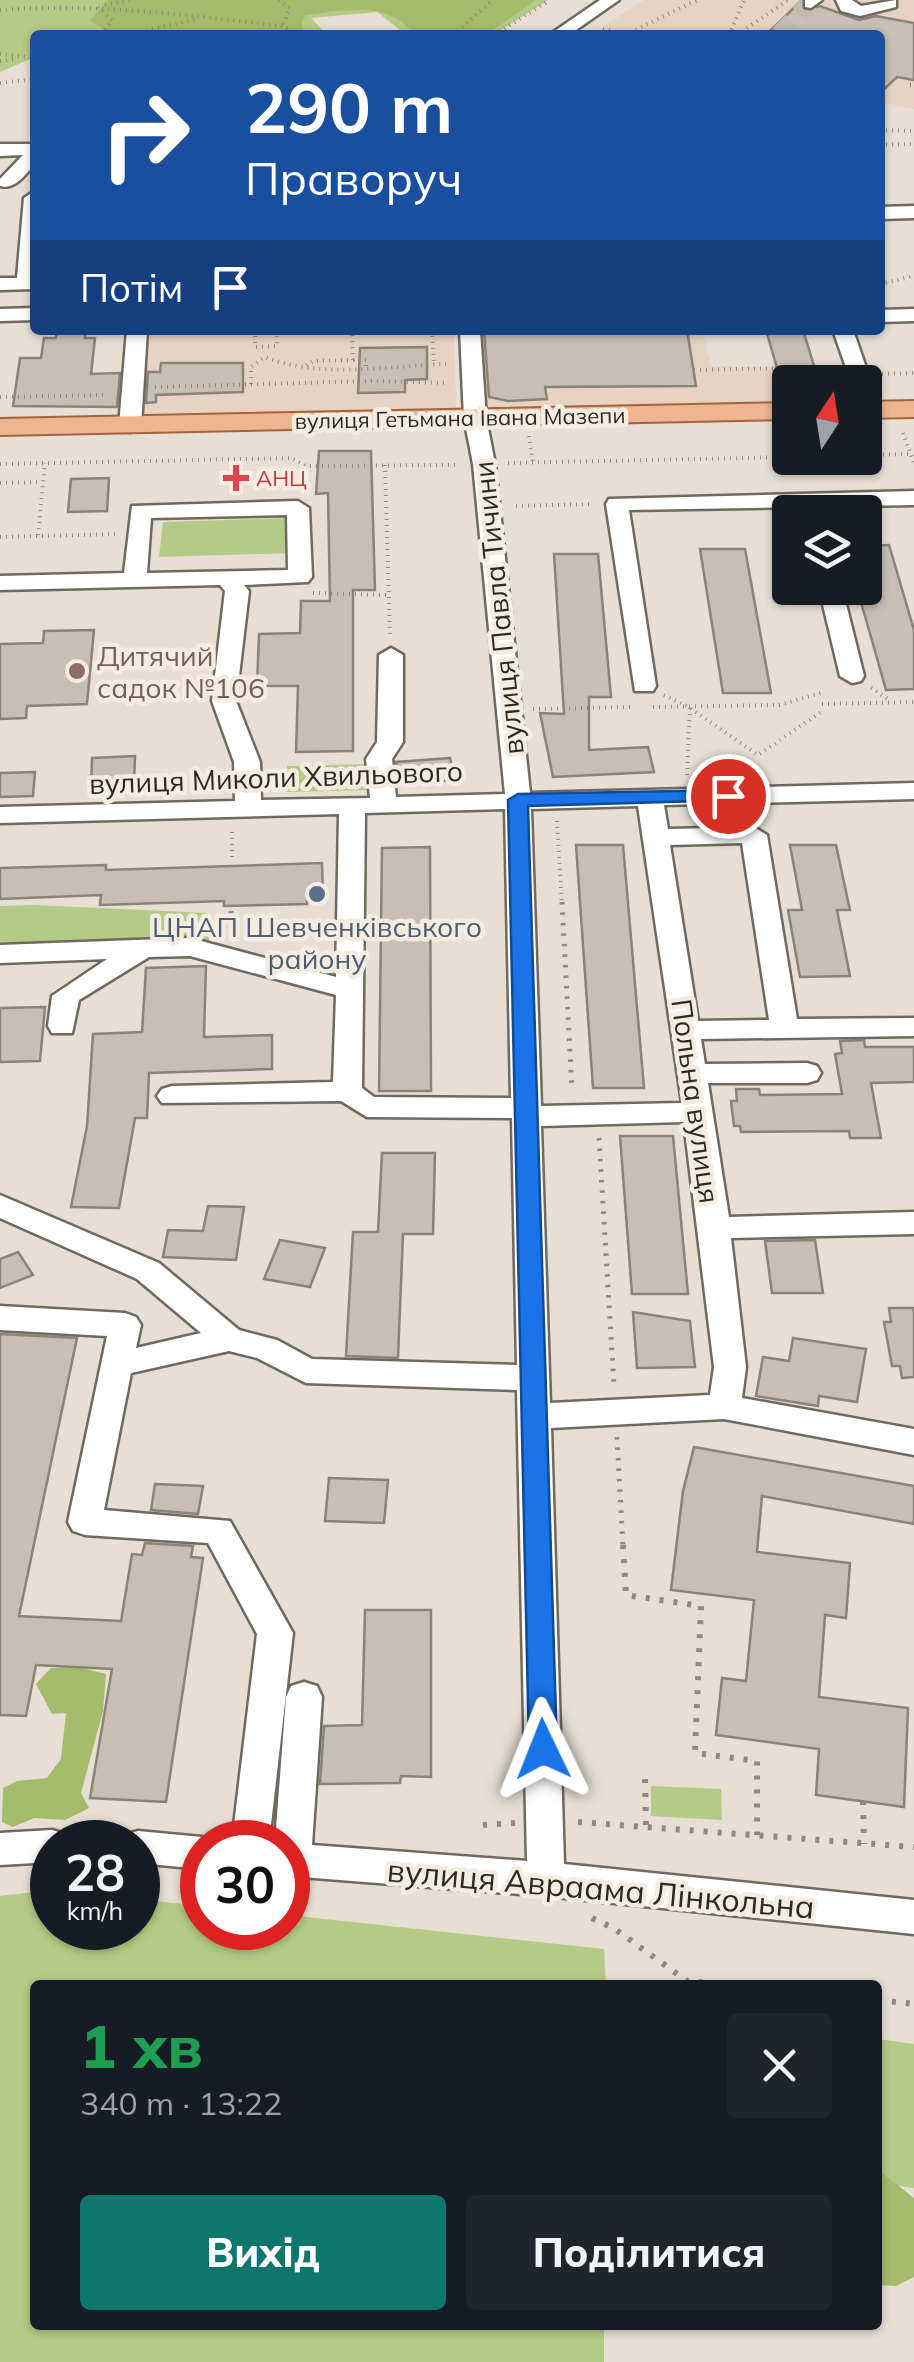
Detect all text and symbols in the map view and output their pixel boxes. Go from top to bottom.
text: 290 m [245,63,453,151]
icon: right [80,70,210,200]
text: Праворуч [245,150,462,206]
icon: arrive [203,260,258,315]
text: Потім [80,264,183,312]
north arrow [772,365,882,475]
map controls [772,365,882,605]
street label: вулиця Гетьмана Івана Мазепи [294,401,626,435]
street label: вулиця Павла Тичини [465,459,531,757]
place label: АНЦ [256,464,307,492]
marker: АНЦ [225,467,247,489]
button: layers [772,495,882,605]
place label: Дитячий садок №106 [97,638,265,705]
marker: Дитячий садок №106 [66,660,88,682]
street label: вулиця Миколи Хвильового [88,753,464,801]
pin [686,754,771,839]
icon: arrive [701,769,756,824]
marker: ЦНАП Шевченківського району [306,883,328,905]
place label: ЦНАП Шевченківського району [152,909,482,976]
street label: Польна вулиця [664,997,728,1205]
position arrow [491,1697,595,1801]
speed limit sign: 30 [180,1820,310,1950]
text: 28 [65,1841,125,1904]
street label: вулиця Авраама Лінкольна [386,1849,816,1927]
text: km/h [67,1895,123,1926]
text: 1 хв [80,2008,203,2083]
button: close [727,2013,832,2118]
text: 340 m · 13:22 [80,2083,282,2123]
button: Вихід [80,2195,446,2310]
button: Поділитися [466,2195,832,2310]

